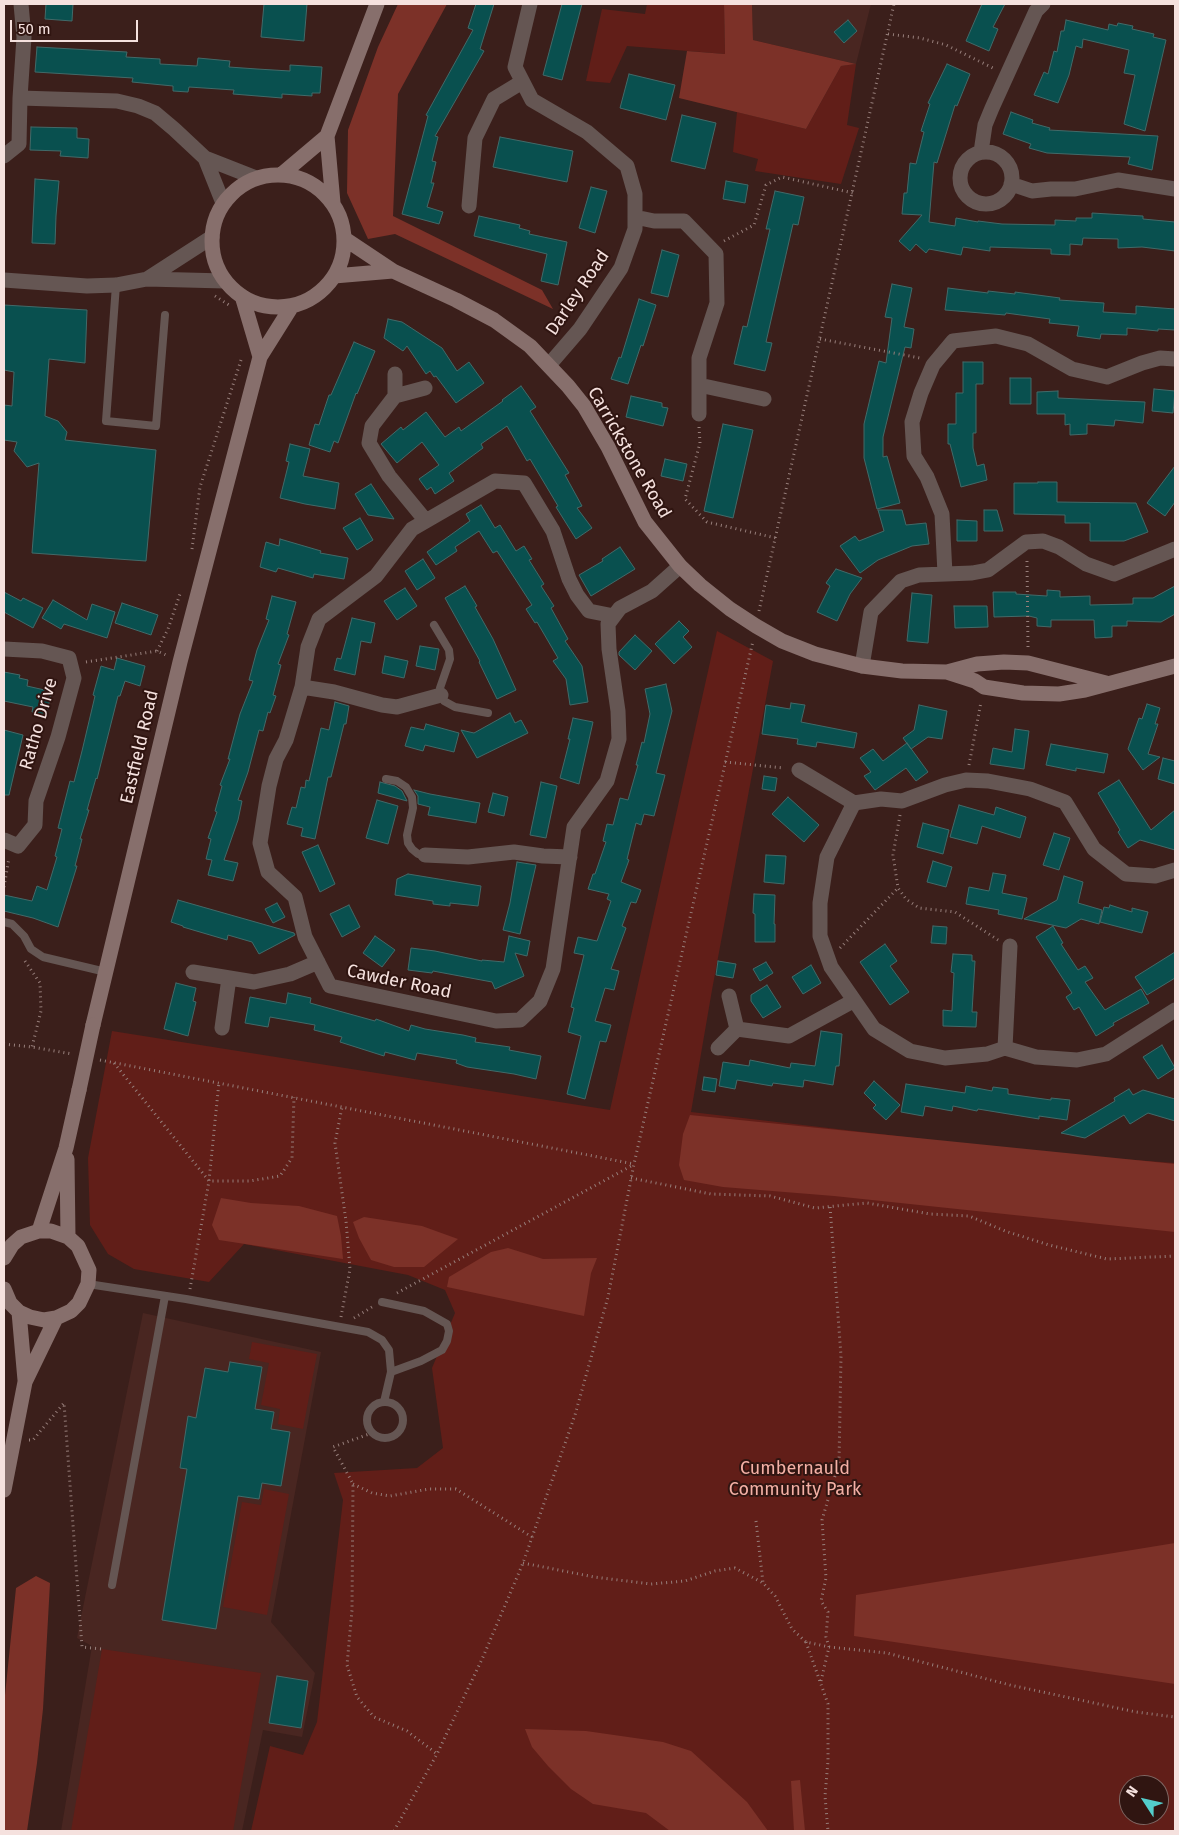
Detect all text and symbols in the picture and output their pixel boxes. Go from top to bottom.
scale bar [12,10,140,42]
text: 50 m [18,20,51,38]
street label: Darley Road [542,246,614,340]
street label: Carrickstone Road [583,383,675,523]
street label: Ratho Drive [16,675,62,773]
street label: Eastfield Road [116,688,164,806]
street label: Cawder Road [345,960,453,1004]
park label: Cumbernauld Community Park [729,1458,861,1500]
north arrow [1119,1775,1169,1825]
text: N [1122,1783,1142,1800]

